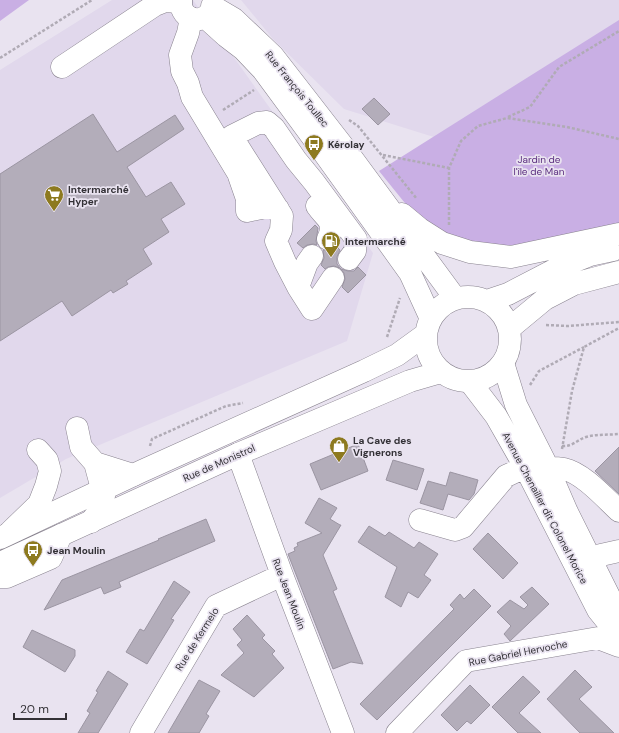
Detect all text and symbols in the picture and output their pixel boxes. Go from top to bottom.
street label: Rue François Toullec [262,48,332,130]
bus stop icon: Kérolay [303,133,325,161]
place label: Kérolay [328,138,365,151]
park label: Jardin de l'île de Man [514,153,565,178]
place label: Intermarché Hyper [68,183,129,208]
supermarket icon: Intermarché Hyper [43,184,65,212]
fuel station icon: Intermarché [320,230,342,258]
place label: Intermarché [345,235,406,248]
street label: Avenue Chenailler dit Colonel Morice [499,430,591,586]
place label: La Cave des Vignerons [353,434,412,459]
shop icon: La Cave des Vignerons [328,435,350,463]
street label: Rue de Monistrol [181,441,257,485]
bus stop icon: Jean Moulin [22,539,44,567]
place label: Jean Moulin [47,544,106,557]
street label: Rue Jean Moulin [269,557,309,632]
street label: Rue de Kermelo [172,605,222,673]
street label: Rue Gabriel Hervoche [468,637,569,669]
scale bar [14,695,66,721]
text: 20 m [20,701,49,717]

